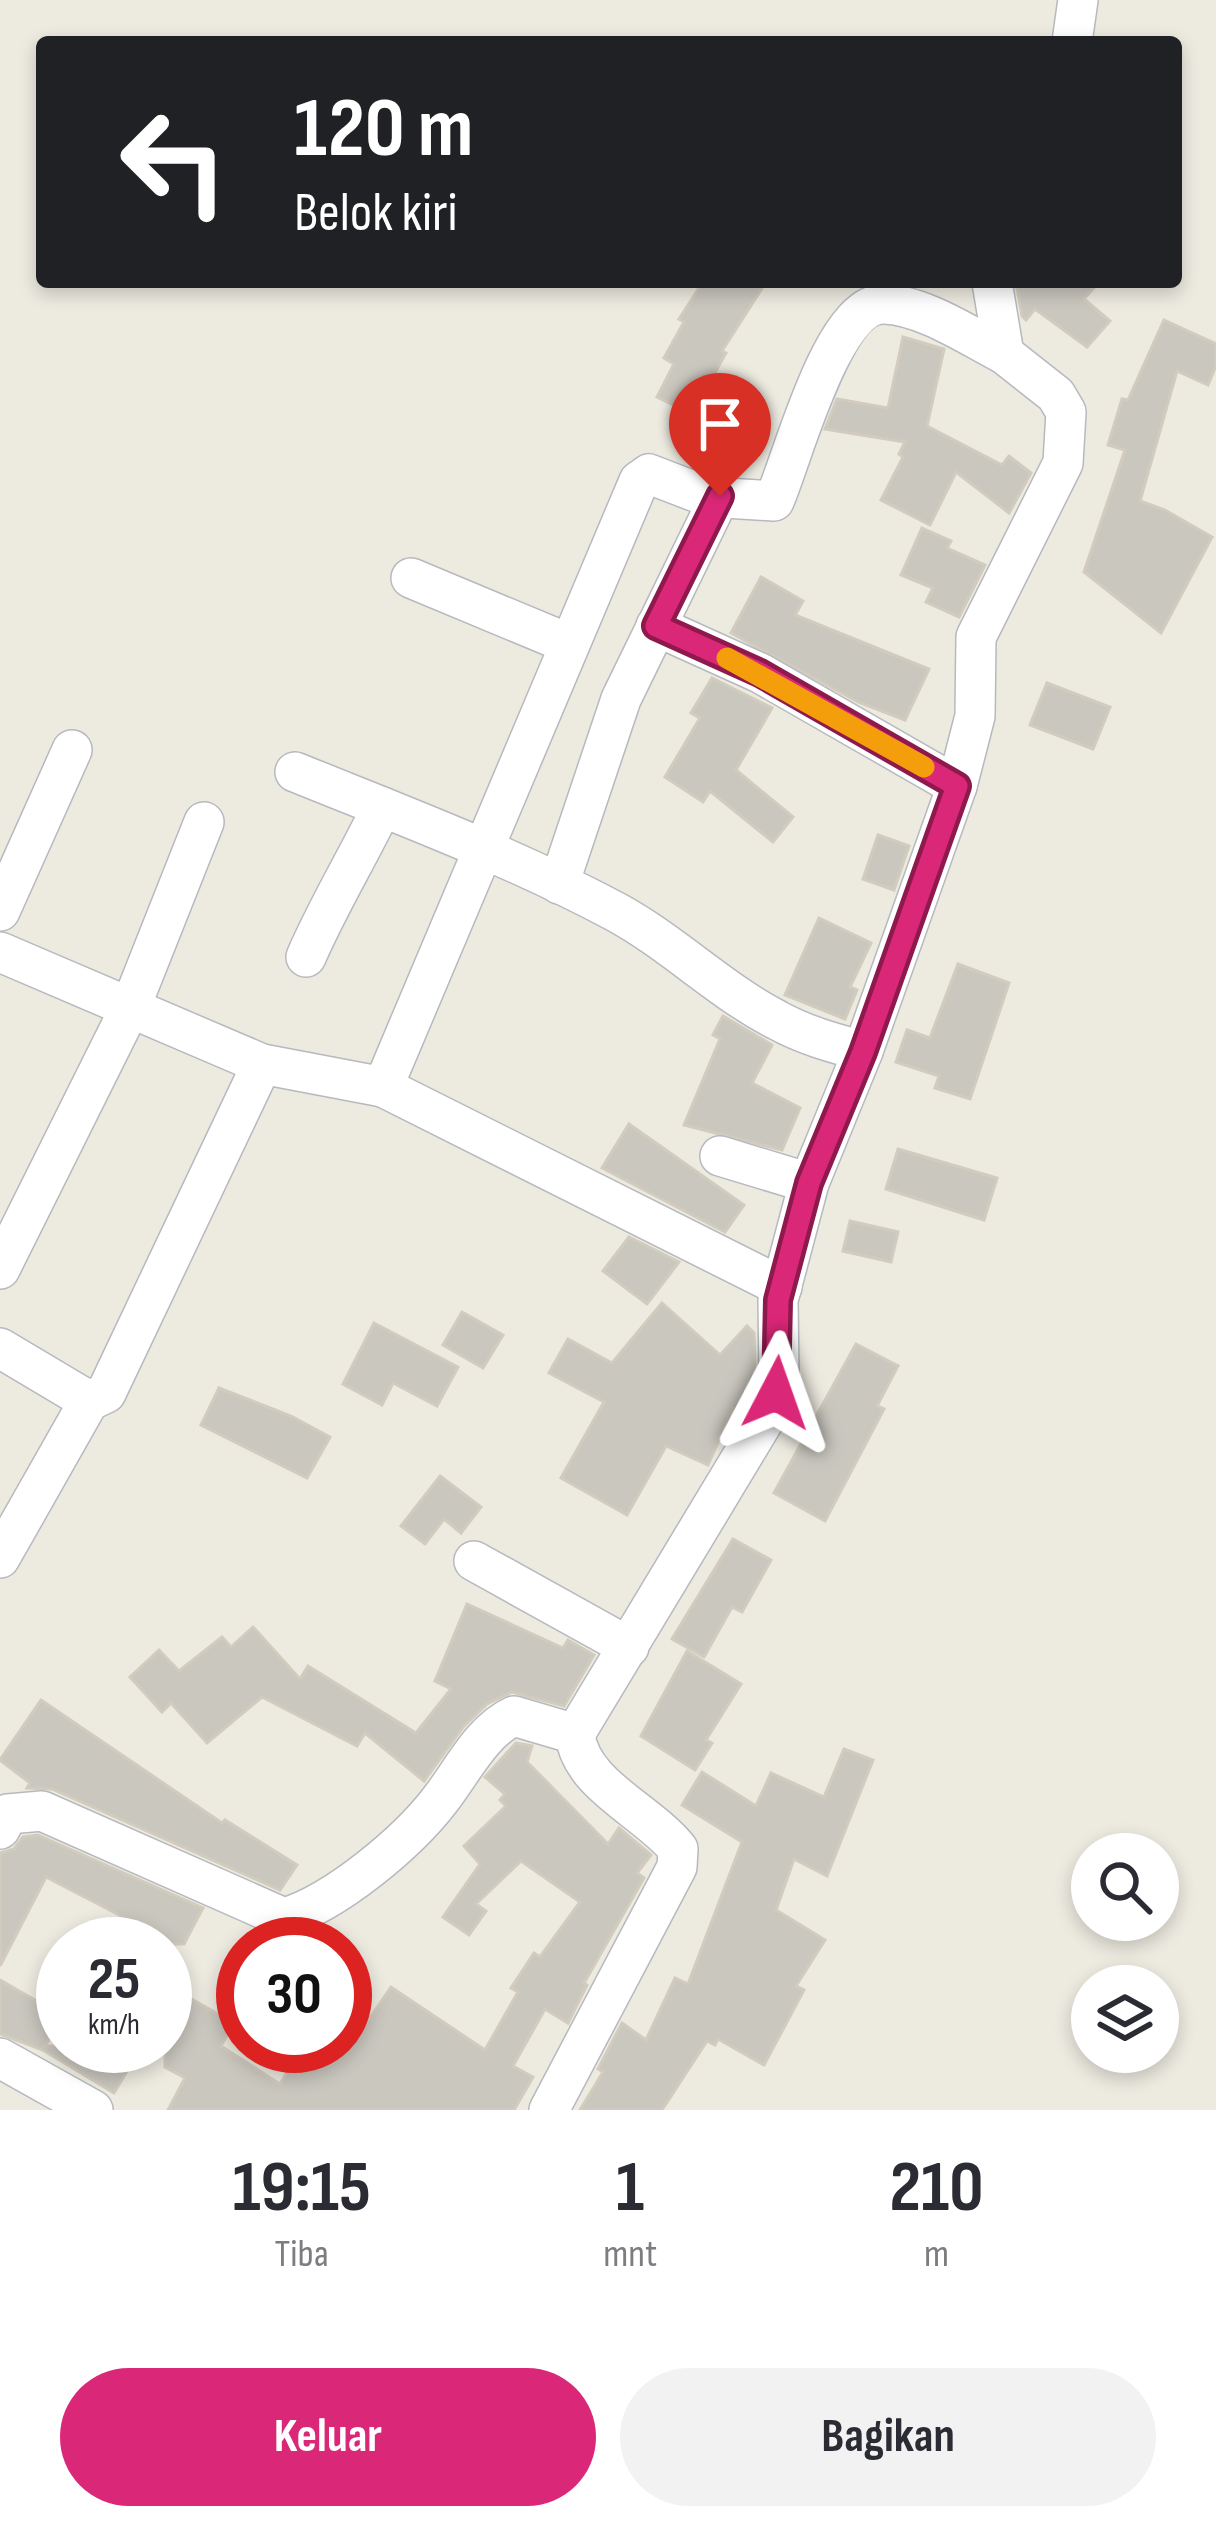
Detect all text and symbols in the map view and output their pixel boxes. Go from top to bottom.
text: 120 m [294,79,473,180]
icon: left [96,84,252,240]
text: Belok kiri [294,181,458,246]
pin [669,373,771,496]
icon: arrive [687,391,753,457]
position arrow [713,1330,839,1456]
map controls [1071,1833,1179,2073]
button: search [1071,1833,1179,1941]
speed limit sign: 30 [216,1917,372,2073]
text: 25 [88,1944,140,2016]
button: layers [1071,1965,1179,2073]
text: km/h [88,2007,140,2043]
text: 19:15 [232,2145,371,2232]
text: 1 [616,2145,644,2232]
text: 210 [889,2145,984,2232]
text: Tiba [274,2231,329,2278]
text: mnt [603,2231,657,2278]
text: m [924,2231,949,2278]
button: Keluar [60,2368,596,2506]
button: Bagikan [620,2368,1156,2506]

